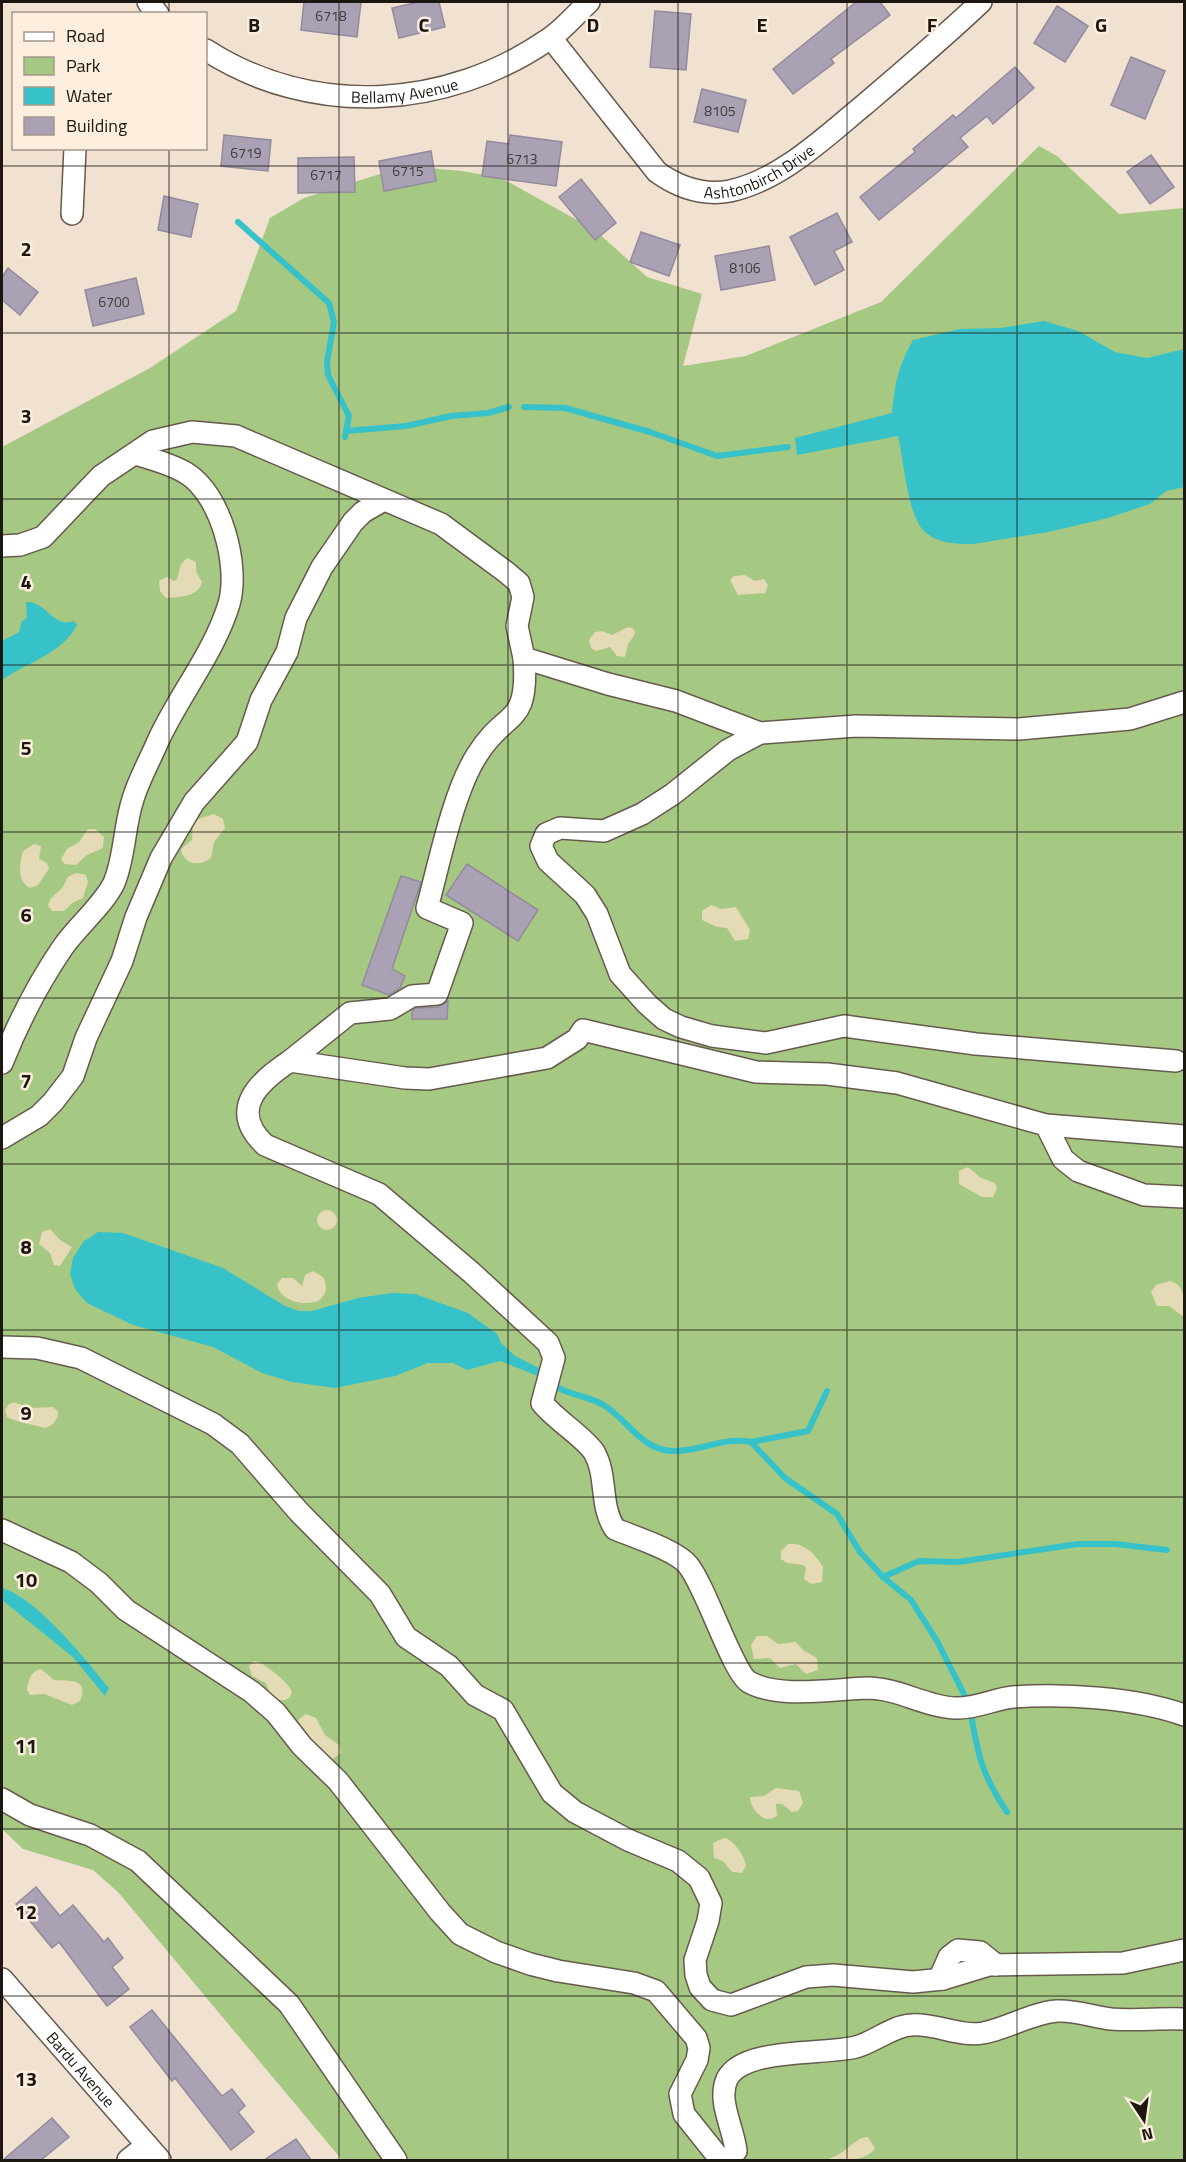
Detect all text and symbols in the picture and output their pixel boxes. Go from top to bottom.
house number: 6718 [315,5,347,26]
text: B [248,9,260,40]
text: C [419,9,430,40]
text: D [587,9,599,40]
text: E [756,9,768,40]
text: F [927,9,938,40]
text: G [1095,9,1107,40]
legend [12,12,207,150]
text: Road [66,22,105,49]
text: Park [66,52,101,79]
street label: Bellamy Avenue [351,72,461,109]
text: Water [66,82,112,109]
house number: 8105 [704,100,736,121]
text: Building [66,112,127,139]
street label: Ashtonbirch Drive [703,138,819,205]
house number: 6719 [230,142,262,163]
house number: 6713 [506,148,538,169]
house number: 6715 [392,160,424,181]
house number: 6717 [310,164,342,185]
text: 2 [20,233,32,264]
house number: 8106 [729,257,761,278]
house number: 6700 [98,291,130,312]
text: 3 [20,400,32,431]
text: 4 [20,566,32,597]
text: 5 [20,732,32,763]
text: 6 [20,899,32,930]
text: 7 [20,1065,32,1096]
text: 8 [20,1231,32,1262]
text: 9 [20,1397,32,1428]
text: 10 [15,1564,37,1595]
text: 11 [15,1730,37,1761]
text: 12 [15,1896,37,1927]
street label: Bardu Avenue [41,2026,121,2113]
text: 13 [15,2063,37,2094]
north arrow [1114,2090,1174,2150]
text: N [1139,2122,1155,2148]

